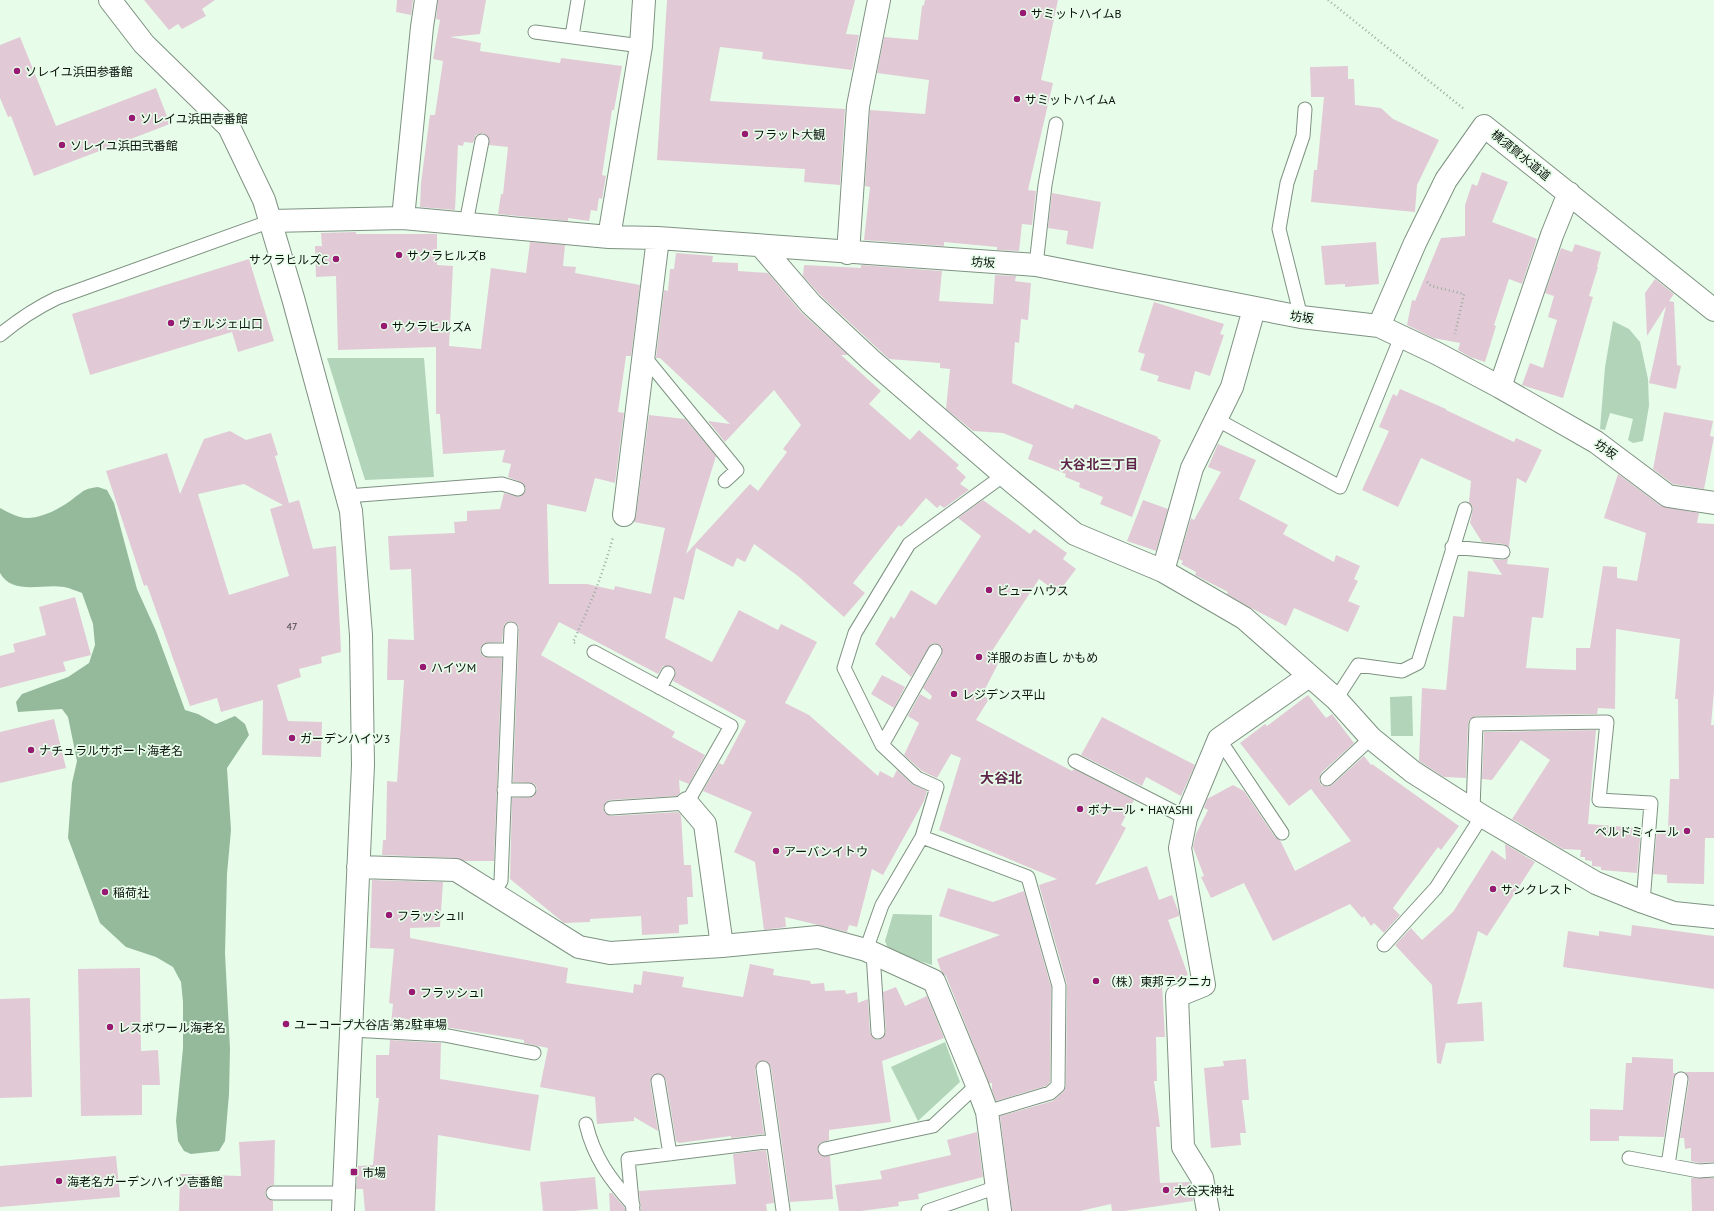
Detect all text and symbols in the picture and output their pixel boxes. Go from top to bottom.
place label: サミットハイムB [1031,6,1122,21]
marker: サミットハイムB [1018,8,1028,18]
place label: ソレイユ浜田参番館 [25,64,133,79]
marker: ソレイユ浜田参番館 [12,66,22,76]
place label: サミットハイムA [1025,92,1116,107]
marker: サミットハイムA [1012,94,1022,104]
place label: ソレイユ浜田壱番館 [140,111,248,126]
marker: ソレイユ浜田壱番館 [127,113,137,123]
place label: フラット大観 [753,127,825,142]
street label: 横須賀水道道 [1488,127,1554,183]
marker: フラット大観 [740,129,750,139]
place label: ソレイユ浜田弐番館 [70,138,178,153]
marker: ソレイユ浜田弐番館 [57,140,67,150]
place label: サクラヒルズB [407,248,486,263]
marker: サクラヒルズB [394,250,404,260]
place label: サクラヒルズC [249,252,328,267]
marker: サクラヒルズC [331,254,341,264]
street label: 坊坂 [970,254,996,270]
street label: 坊坂 [1289,308,1315,326]
place label: ヴェルジェ山口 [179,316,263,331]
marker: ヴェルジェ山口 [166,318,176,328]
place label: サクラヒルズA [392,319,471,334]
marker: サクラヒルズA [379,321,389,331]
street label: 坊坂 [1592,436,1620,462]
district label: 大谷北三丁目 [1060,456,1138,473]
place label: ビューハウス [997,583,1069,598]
marker: ビューハウス [984,585,994,595]
house number: 47 [287,620,297,633]
place label: 洋服のお直し かもめ [987,650,1098,665]
marker: 洋服のお直し かもめ [974,652,984,662]
place label: ハイツM [431,660,476,675]
marker: ハイツM [418,662,428,672]
place label: レジデンス平山 [962,687,1046,702]
marker: レジデンス平山 [949,689,959,699]
place label: ガーデンハイツ3 [300,731,390,746]
marker: ガーデンハイツ3 [287,733,297,743]
place label: ナチュラルサポート海老名 [39,743,183,758]
marker: ナチュラルサポート海老名 [26,745,36,755]
district label: 大谷北 [980,769,1022,787]
place label: ボナール・HAYASHI [1088,802,1193,817]
marker: ボナール・HAYASHI [1075,804,1085,814]
place label: ベルドミィール [1595,824,1679,839]
marker: ベルドミィール [1682,826,1692,836]
place label: アーバンイトウ [784,844,868,859]
marker: アーバンイトウ [771,846,781,856]
place label: サンクレスト [1501,882,1573,897]
marker: サンクレスト [1488,884,1498,894]
place label: 稲荷社 [113,885,149,900]
marker: 稲荷社 [100,887,110,897]
place label: フラッシュII [397,908,464,923]
marker: フラッシュII [384,910,394,920]
place label: （株）東邦テクニカ [1104,974,1212,989]
marker: （株）東邦テクニカ [1091,976,1101,986]
place label: フラッシュI [420,985,484,1000]
marker: フラッシュI [407,987,417,997]
place label: ユーコープ大谷店 第2駐車場 [294,1017,447,1032]
marker: ユーコープ大谷店 第2駐車場 [281,1019,291,1029]
place label: レスポワール海老名 [118,1020,226,1035]
marker: レスポワール海老名 [105,1022,115,1032]
place label: 市場 [362,1165,386,1180]
marker: 市場 [349,1167,359,1177]
place label: 海老名ガーデンハイツ壱番館 [67,1174,223,1189]
marker: 海老名ガーデンハイツ壱番館 [54,1176,64,1186]
place label: 大谷天神社 [1174,1183,1234,1198]
marker: 大谷天神社 [1161,1185,1171,1195]

